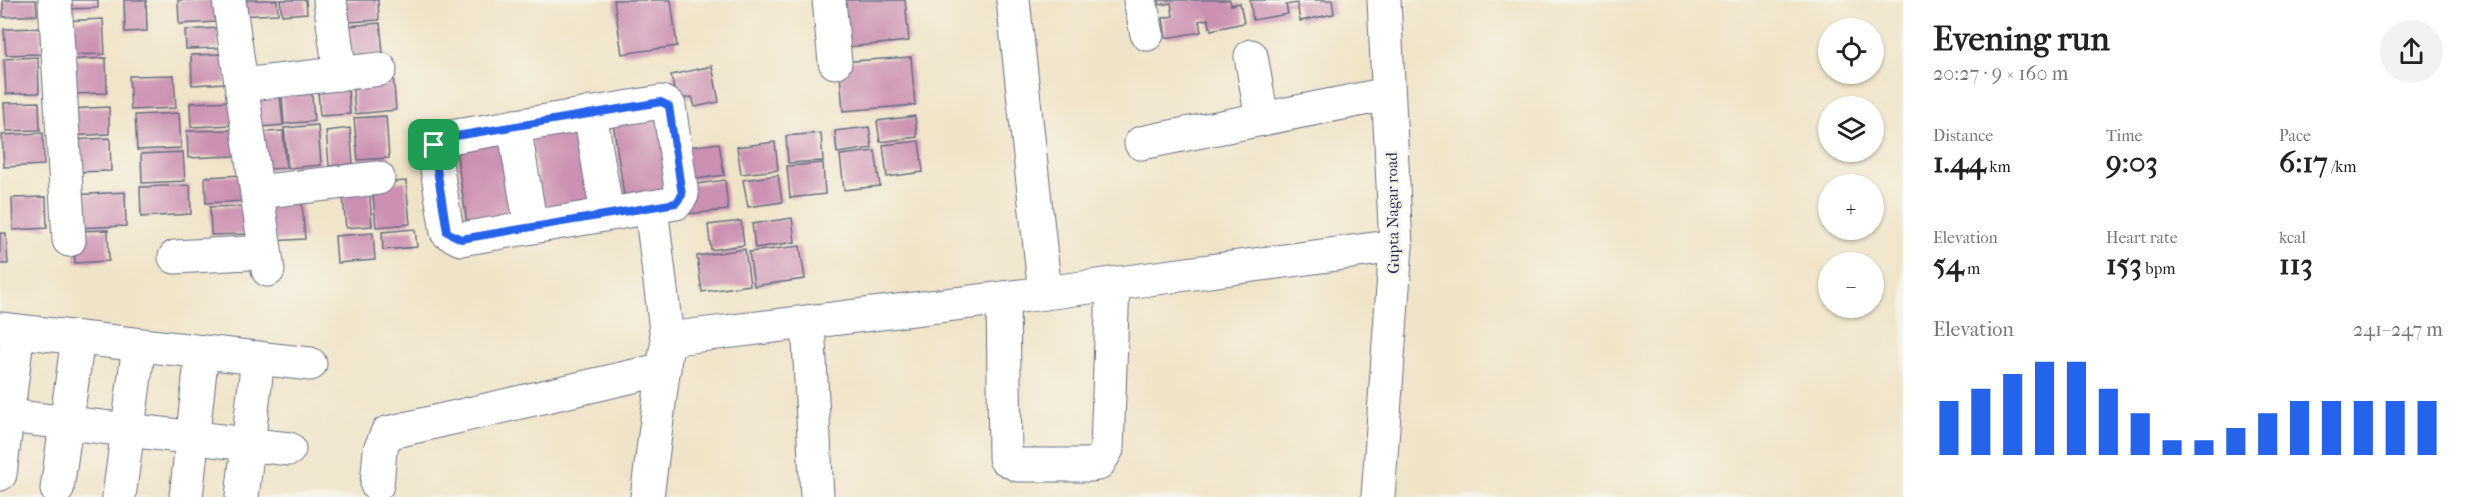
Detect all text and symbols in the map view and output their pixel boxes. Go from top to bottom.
map controls [1818,18,1884,318]
button: locate [1818,18,1884,84]
text: Evening run [1933,20,2110,59]
button: share [2380,20,2443,83]
text: 20:27 · 9 × 160 m [1933,62,2068,85]
button: layers [1818,96,1884,162]
pin [408,119,459,170]
text: Distance [1933,126,1993,145]
text: Time [2106,126,2142,145]
text: Pace [2279,126,2311,145]
icon: arrive [417,128,450,161]
text: 1.44 [1933,145,1986,180]
text: 9:03 [2106,145,2158,180]
text: 6:17 [2279,145,2328,180]
street label: Gupta Nagar road [1382,152,1403,274]
text: km [1986,157,2011,176]
text: /km [2328,157,2357,176]
button: + [1818,174,1884,240]
text: Elevation [1933,228,1998,247]
text: Heart rate [2106,228,2178,247]
text: kcal [2279,228,2306,247]
text: 54 [1933,247,1964,282]
text: 153 [2106,247,2142,282]
text: 113 [2279,247,2313,282]
button: − [1818,252,1884,318]
text: m [1964,259,1980,278]
text: bpm [2142,259,2176,278]
text: Elevation [1933,318,2014,341]
text: 241–247 m [2353,318,2443,341]

